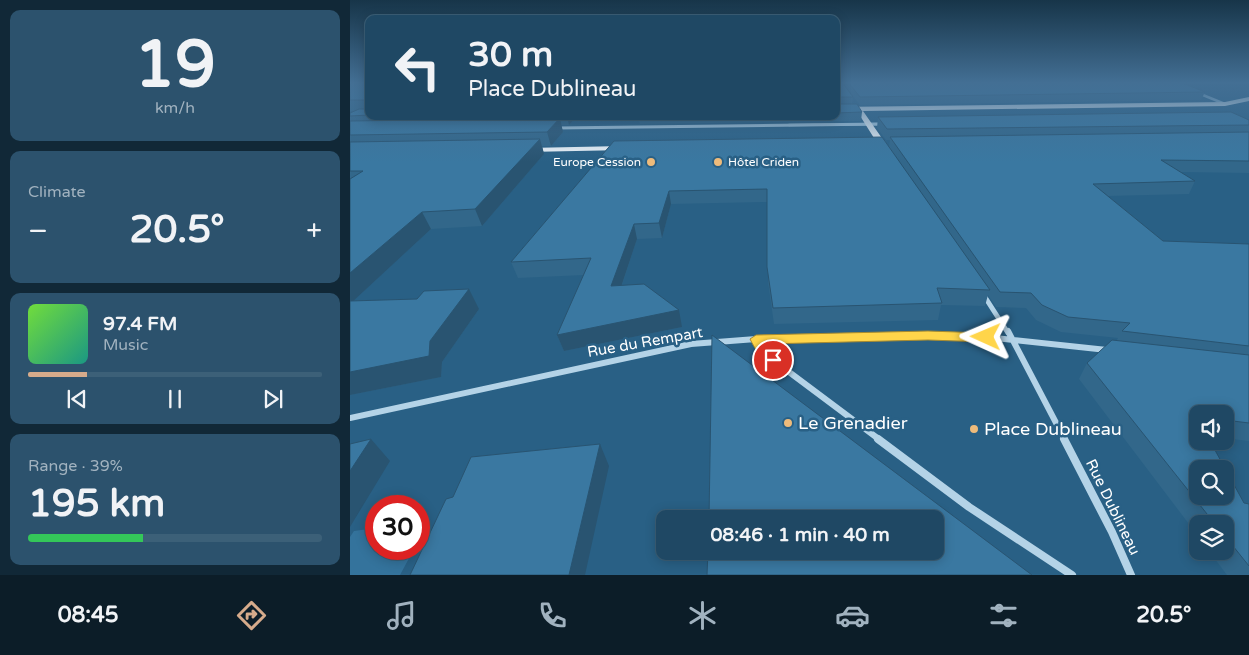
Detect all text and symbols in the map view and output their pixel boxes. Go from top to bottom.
text: 19 [134,26,216,105]
text: 30 m [468,34,553,76]
icon: left [385,35,450,100]
text: Place Dublineau [468,76,636,102]
text: km/h [155,98,195,118]
place label: Europe Cession [553,155,641,169]
place label: Hôtel Criden [728,155,799,169]
marker: Europe Cession [645,156,657,168]
marker: Hôtel Criden [712,156,724,168]
text: Climate [28,182,86,202]
text: 20.5° [130,207,225,253]
text: − [28,214,48,248]
text: + [306,214,322,248]
position arrow [959,310,1011,362]
text: 97.4 FM [103,313,177,335]
street label: Rue du Rempart [586,323,704,361]
text: Music [103,335,148,355]
pin [752,339,794,381]
icon: arrive [759,346,787,374]
icon: previous [63,385,91,413]
icon: pause [161,385,189,413]
icon: next [259,385,287,413]
map controls [1189,405,1234,560]
button: sound [1189,405,1234,450]
place label: Le Grenadier [798,412,908,434]
marker: Le Grenadier [782,417,794,429]
place label: Place Dublineau [984,418,1122,440]
marker: Place Dublineau [968,423,980,435]
text: Range · 39% [28,456,123,476]
street label: Rue Dublineau [1082,456,1144,558]
button: search [1189,460,1234,505]
text: 195 km [28,481,165,527]
speed limit sign: 30 [365,495,430,560]
button: layers [1189,515,1234,560]
text: 08:46 · 1 min · 40 m [710,524,890,546]
icon: directions [234,598,269,633]
icon: music [384,598,419,633]
icon: phone [535,598,570,633]
icon: climate [685,598,720,633]
icon: car [835,598,870,633]
icon: filters [986,598,1021,633]
text: 08:45 [58,602,119,628]
text: 20.5° [1136,602,1191,628]

